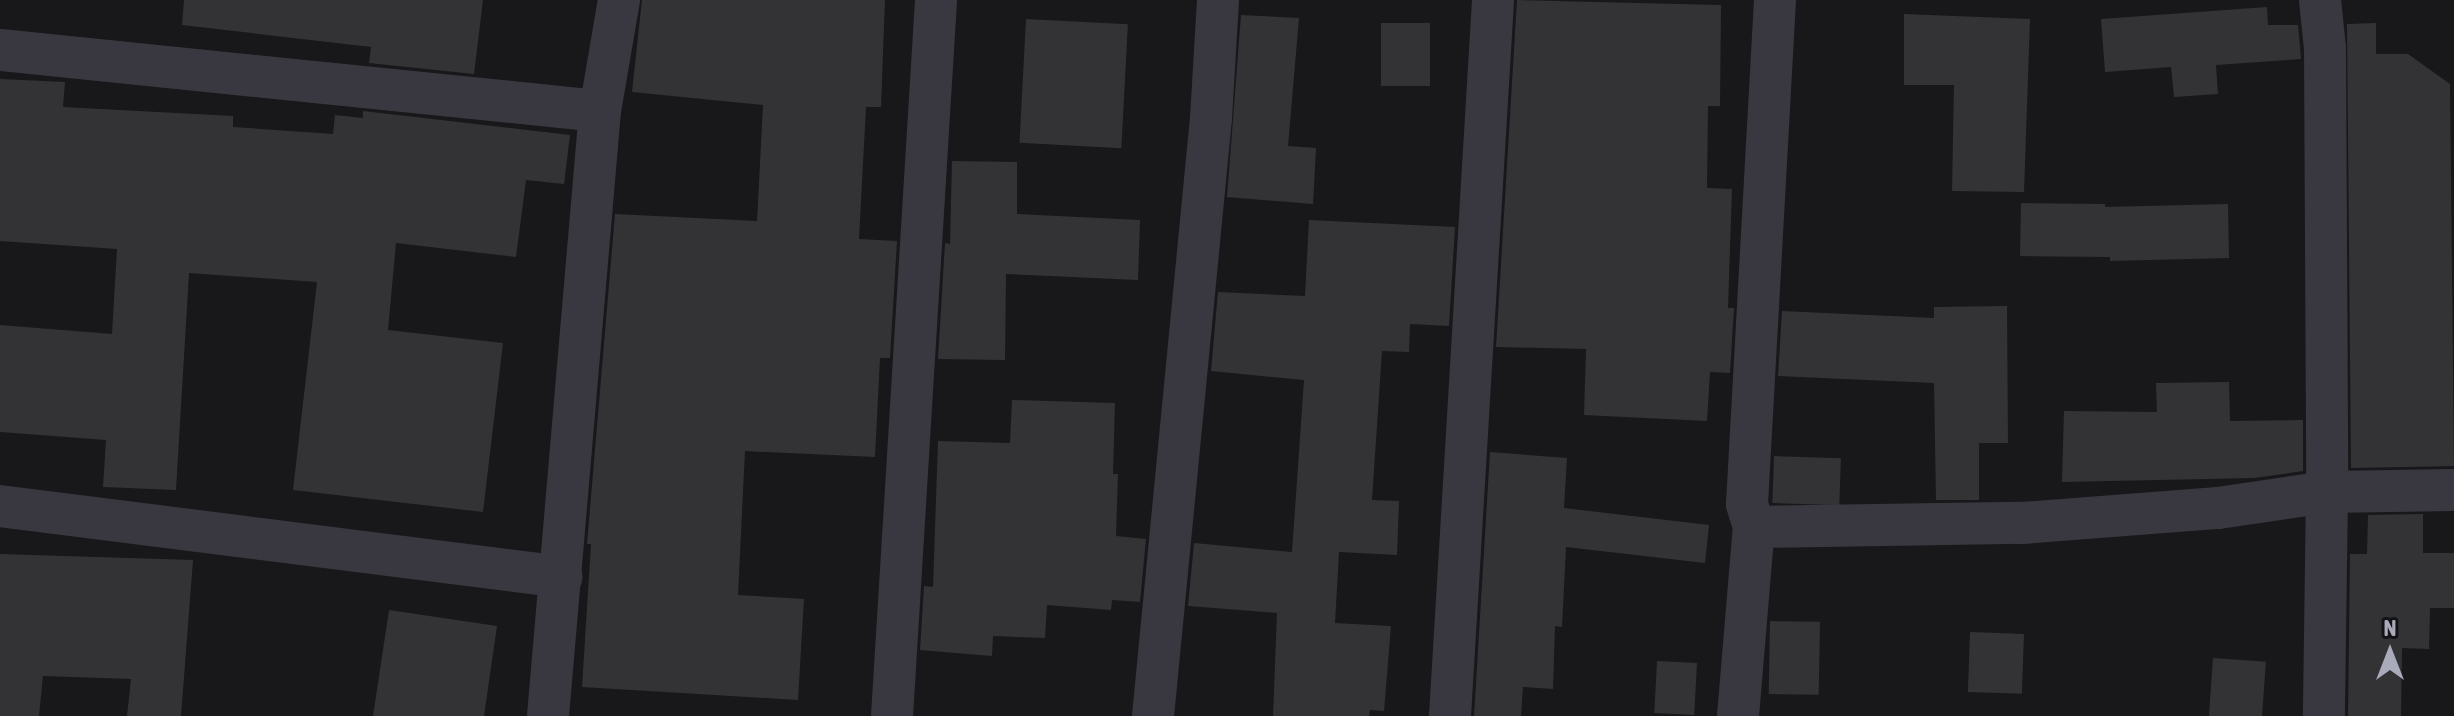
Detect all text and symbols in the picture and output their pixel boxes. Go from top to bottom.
north arrow [2350,612,2430,692]
text: N [2384,615,2396,641]

